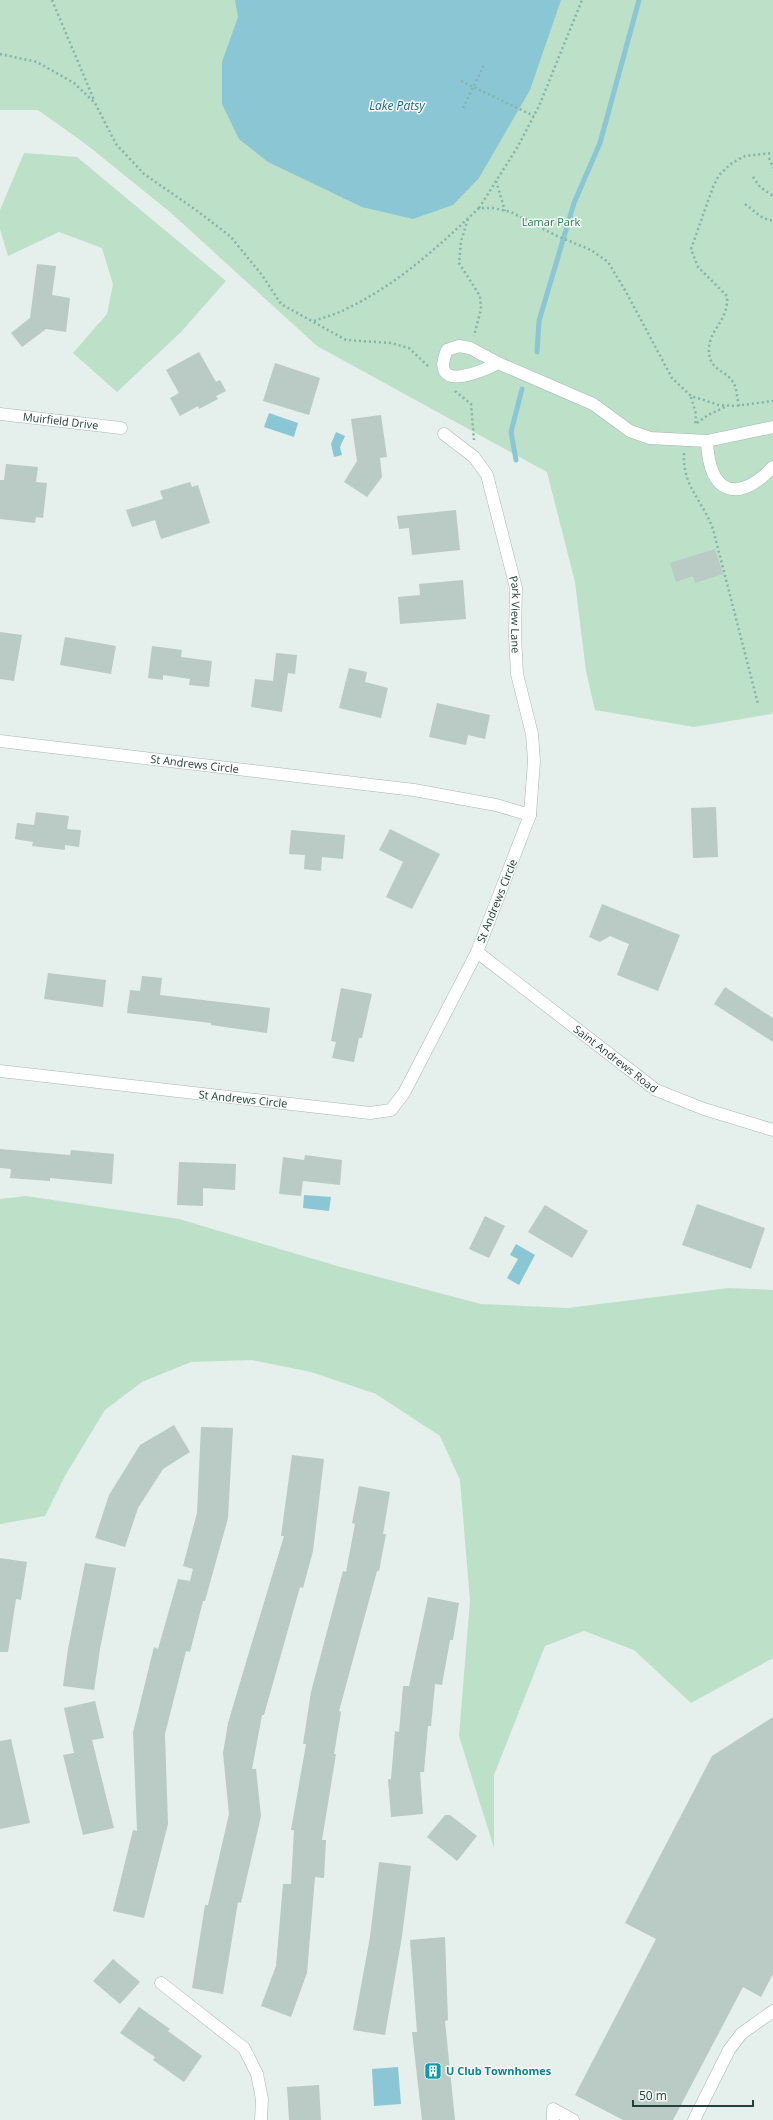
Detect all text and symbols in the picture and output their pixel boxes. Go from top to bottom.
water label: Lake Patsy [369,97,426,114]
park label: Lamar Park [522,214,580,229]
street label: Muirfield Drive [22,409,99,432]
street label: Park View Lane [506,574,524,653]
street label: St Andrews Circle [150,751,240,776]
street label: St Andrews Circle [473,857,520,945]
street label: Saint Andrews Road [571,1021,661,1096]
street label: St Andrews Circle [198,1086,288,1111]
building icon: U Club Townhomes [423,2061,443,2081]
place label: U Club Townhomes [446,2063,552,2078]
scale bar [633,2082,753,2108]
text: 50 m [639,2087,667,2104]

